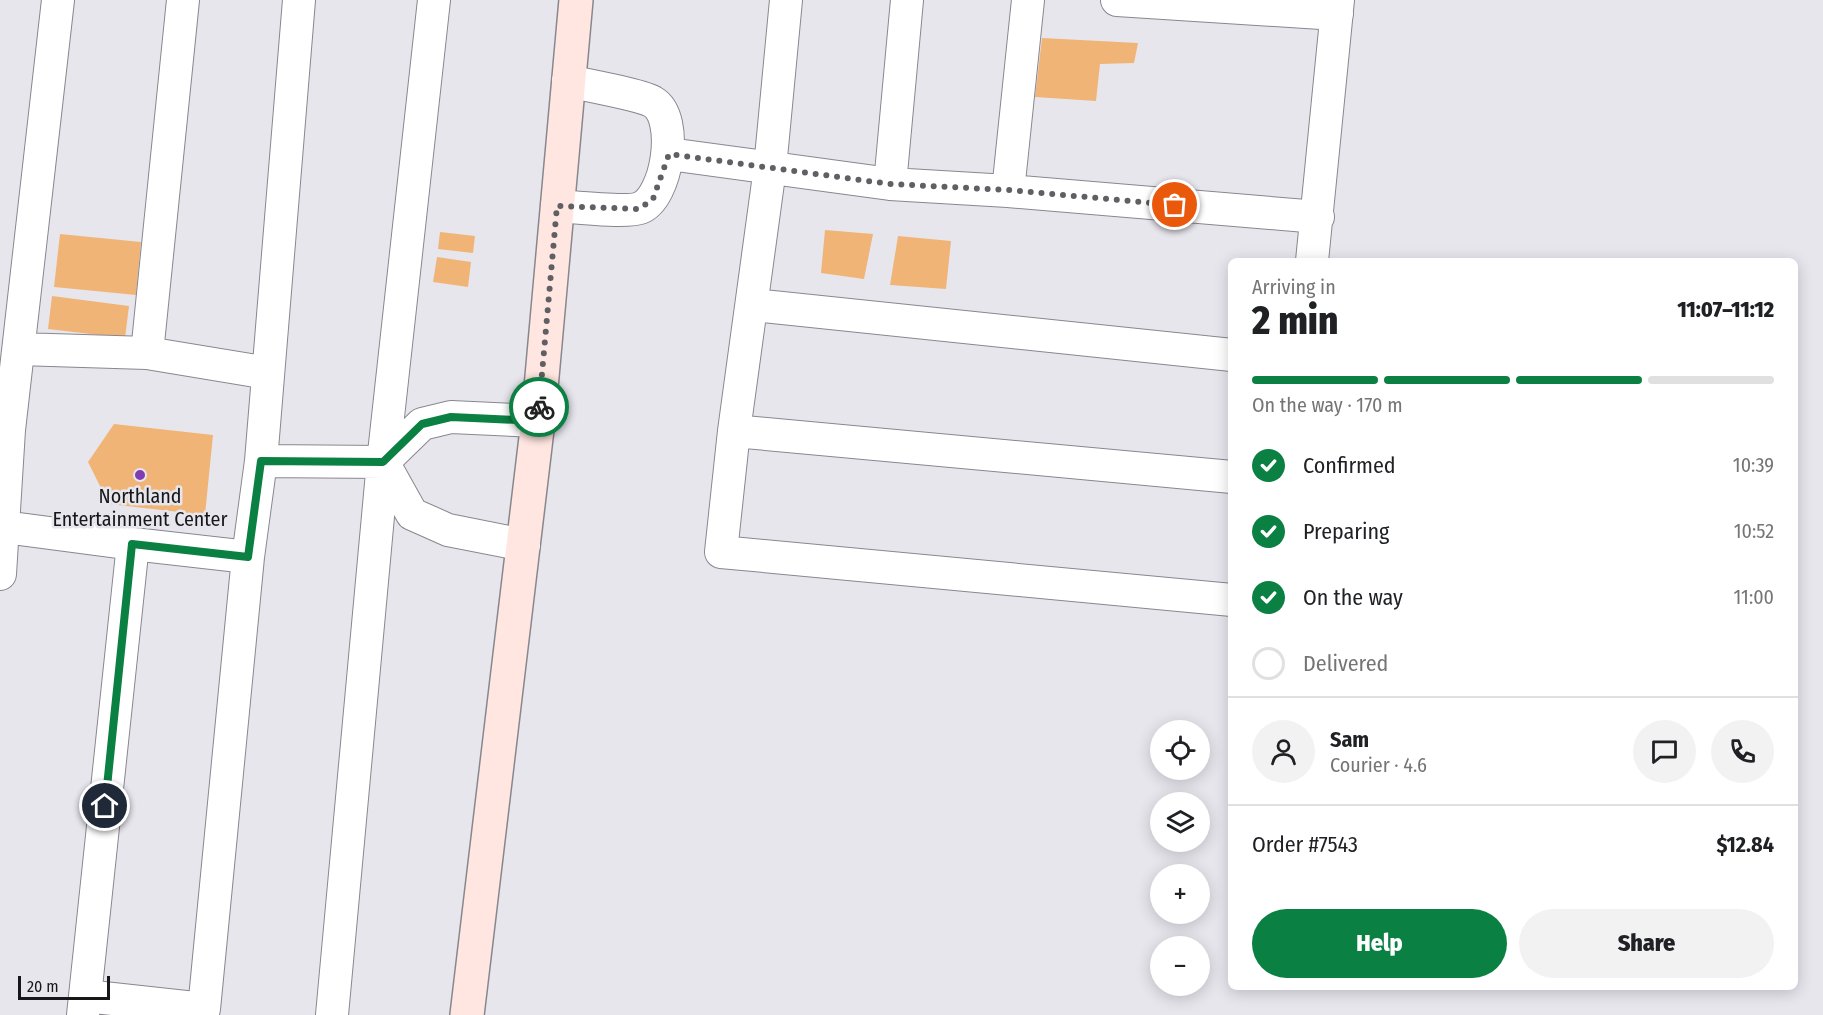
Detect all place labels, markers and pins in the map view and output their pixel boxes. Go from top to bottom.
pin [1149,179,1200,230]
marker: Northland Entertainment Center [133,468,147,482]
place label: Northland Entertainment Center [53,484,227,531]
pin [79,780,130,831]

